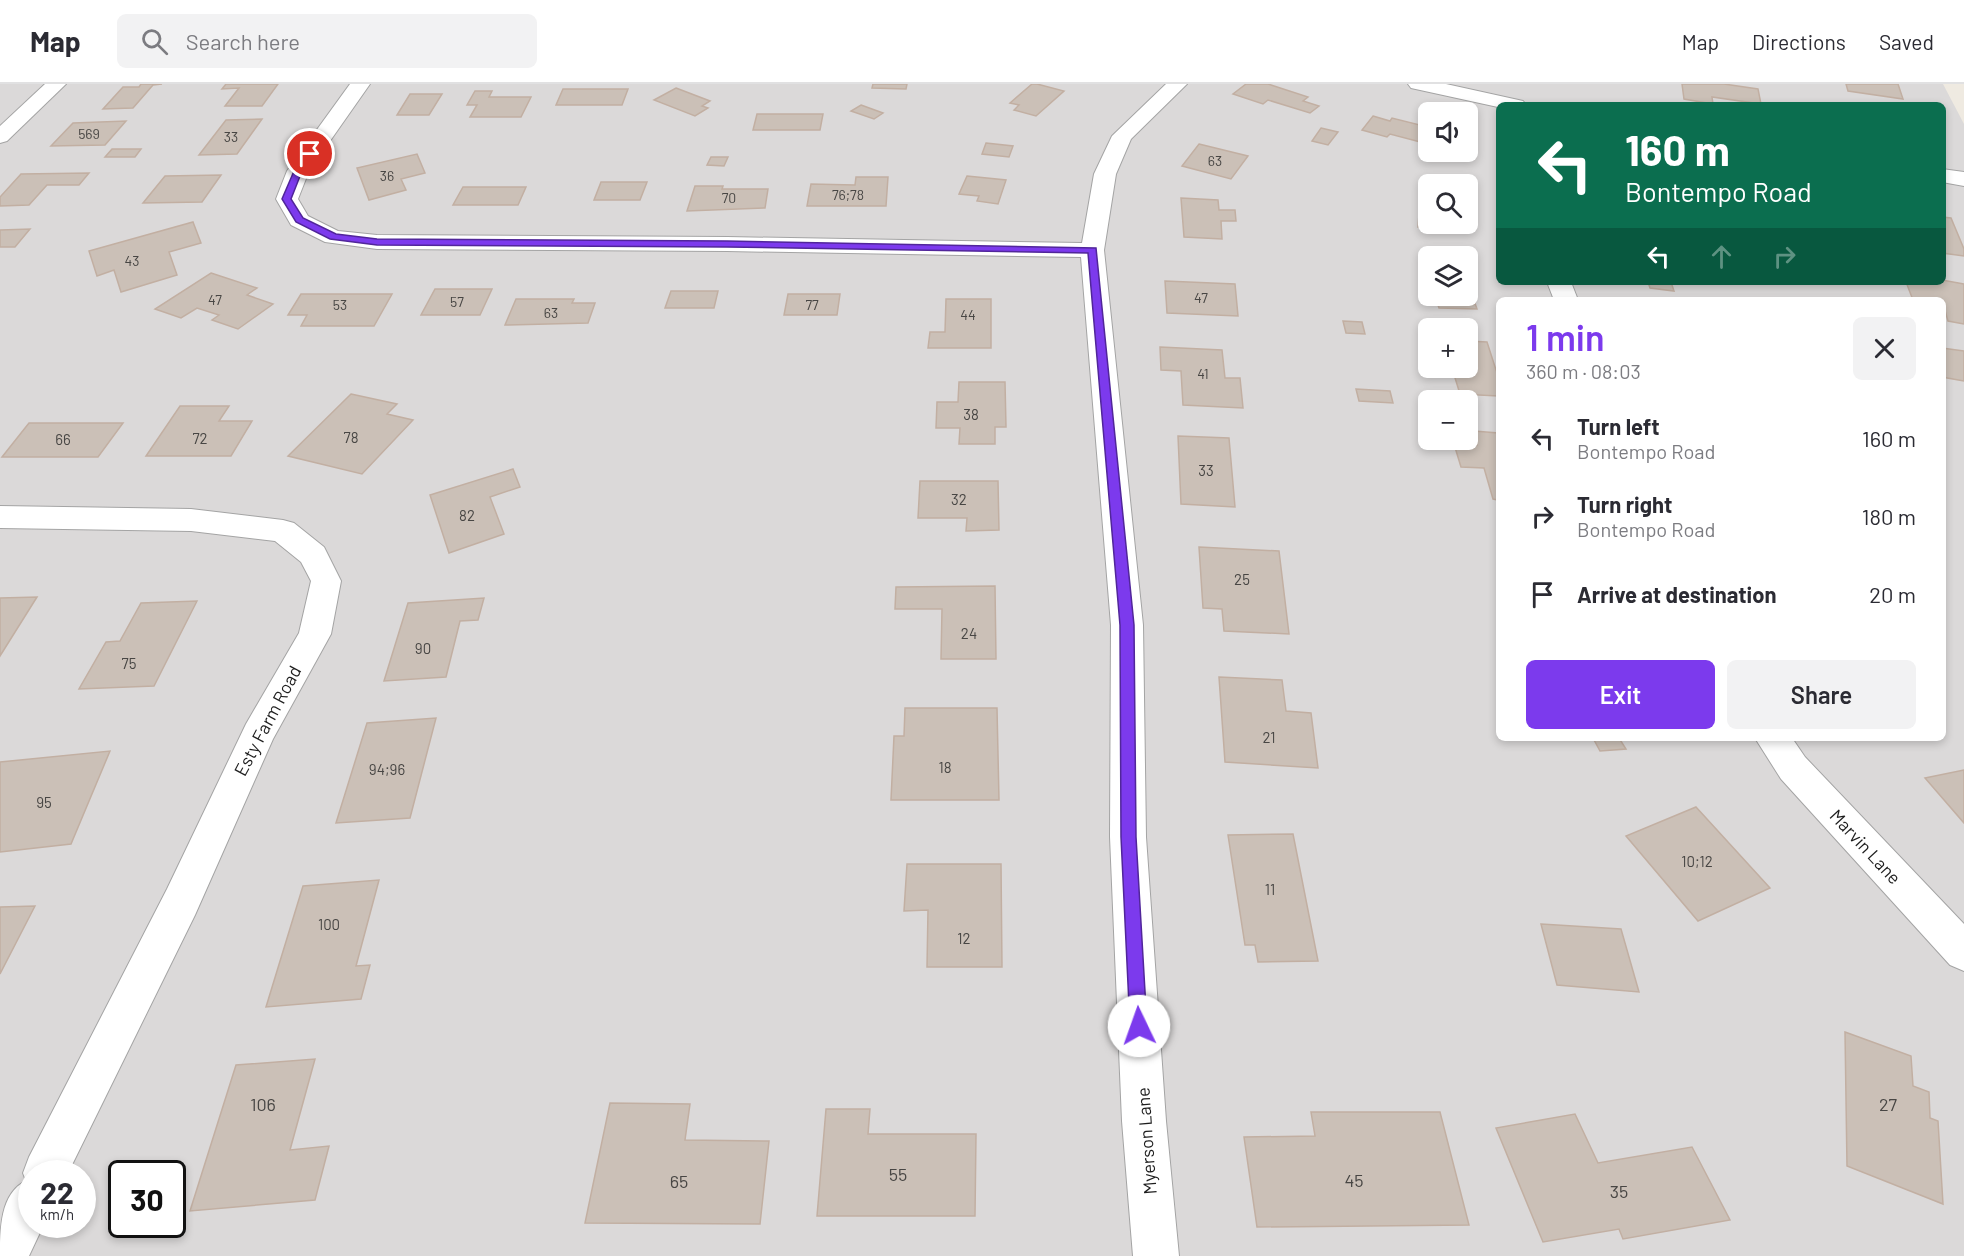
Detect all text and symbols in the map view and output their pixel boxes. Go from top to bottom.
search box [117,14,537,68]
text: Map [30,24,81,58]
icon: search [138,25,171,58]
text: Search here [186,28,300,54]
text: Map [1682,29,1719,54]
text: Directions [1752,29,1846,54]
text: Saved [1879,29,1934,54]
map controls [1418,102,1478,450]
button: sound [1418,102,1478,162]
text: 160 m [1625,124,1730,174]
house number: 569 [78,125,100,142]
icon: left [1526,126,1604,204]
house number: 33 [224,128,238,145]
pin [284,128,335,179]
icon: arrive [293,137,326,170]
house number: 63 [1208,152,1222,169]
house number: 36 [380,167,394,184]
button: search [1418,174,1478,234]
text: Bontempo Road [1625,175,1812,207]
house number: 76;78 [832,186,864,203]
house number: 70 [722,189,736,206]
icon: left [1642,240,1675,273]
icon: ahead [1705,240,1738,273]
icon: right [1768,240,1801,273]
button: layers [1418,246,1478,306]
house number: 43 [125,252,139,269]
house number: 47 [1194,289,1208,306]
house number: 47 [208,291,222,308]
house number: 57 [450,293,464,310]
house number: 53 [333,296,347,313]
house number: 77 [805,296,819,313]
house number: 63 [544,304,558,321]
house number: 44 [960,306,976,323]
text: 1 min [1526,315,1605,358]
button: close [1853,317,1916,380]
button: + [1418,318,1478,378]
text: 360 m · 08:03 [1526,359,1641,383]
house number: 41 [1197,365,1209,382]
button: − [1418,390,1478,450]
house number: 38 [963,405,979,423]
text: Turn left [1577,413,1660,439]
icon: left [1526,422,1559,455]
text: 160 m [1862,425,1916,451]
house number: 78 [344,428,358,446]
house number: 72 [192,429,208,447]
house number: 66 [55,430,71,448]
text: Bontempo Road [1577,439,1715,463]
house number: 33 [1198,461,1214,479]
house number: 32 [951,490,967,508]
text: Turn right [1577,491,1672,517]
icon: right [1526,500,1559,533]
text: 180 m [1862,503,1916,529]
house number: 82 [459,506,475,524]
text: Bontempo Road [1577,517,1715,541]
house number: 25 [1234,570,1250,588]
icon: arrive [1526,578,1559,611]
text: Arrive at destination [1577,581,1776,607]
text: 20 m [1869,581,1916,607]
house number: 24 [961,624,977,642]
house number: 90 [415,639,431,657]
house number: 75 [122,654,136,672]
button: Exit [1526,660,1715,729]
button: Share [1727,660,1916,729]
street label: Esty Farm Road [229,662,305,779]
house number: 21 [1262,728,1276,746]
house number: 18 [938,758,952,776]
house number: 94;96 [369,760,405,778]
house number: 95 [36,793,52,811]
street label: Marvin Lane [1826,804,1906,888]
house number: 10;12 [1681,852,1713,870]
house number: 11 [1265,880,1275,898]
house number: 100 [318,915,340,933]
house number: 12 [957,929,971,947]
position arrow [1107,994,1171,1058]
street label: Myerson Lane [1131,1087,1161,1195]
house number: 106 [250,1093,276,1115]
house number: 27 [1879,1093,1898,1115]
speed limit sign: 30 [108,1160,186,1238]
house number: 55 [889,1163,907,1185]
house number: 45 [1344,1169,1364,1191]
house number: 65 [670,1170,688,1192]
text: 22 [40,1174,74,1210]
house number: 35 [1610,1180,1628,1202]
text: km/h [40,1205,74,1223]

